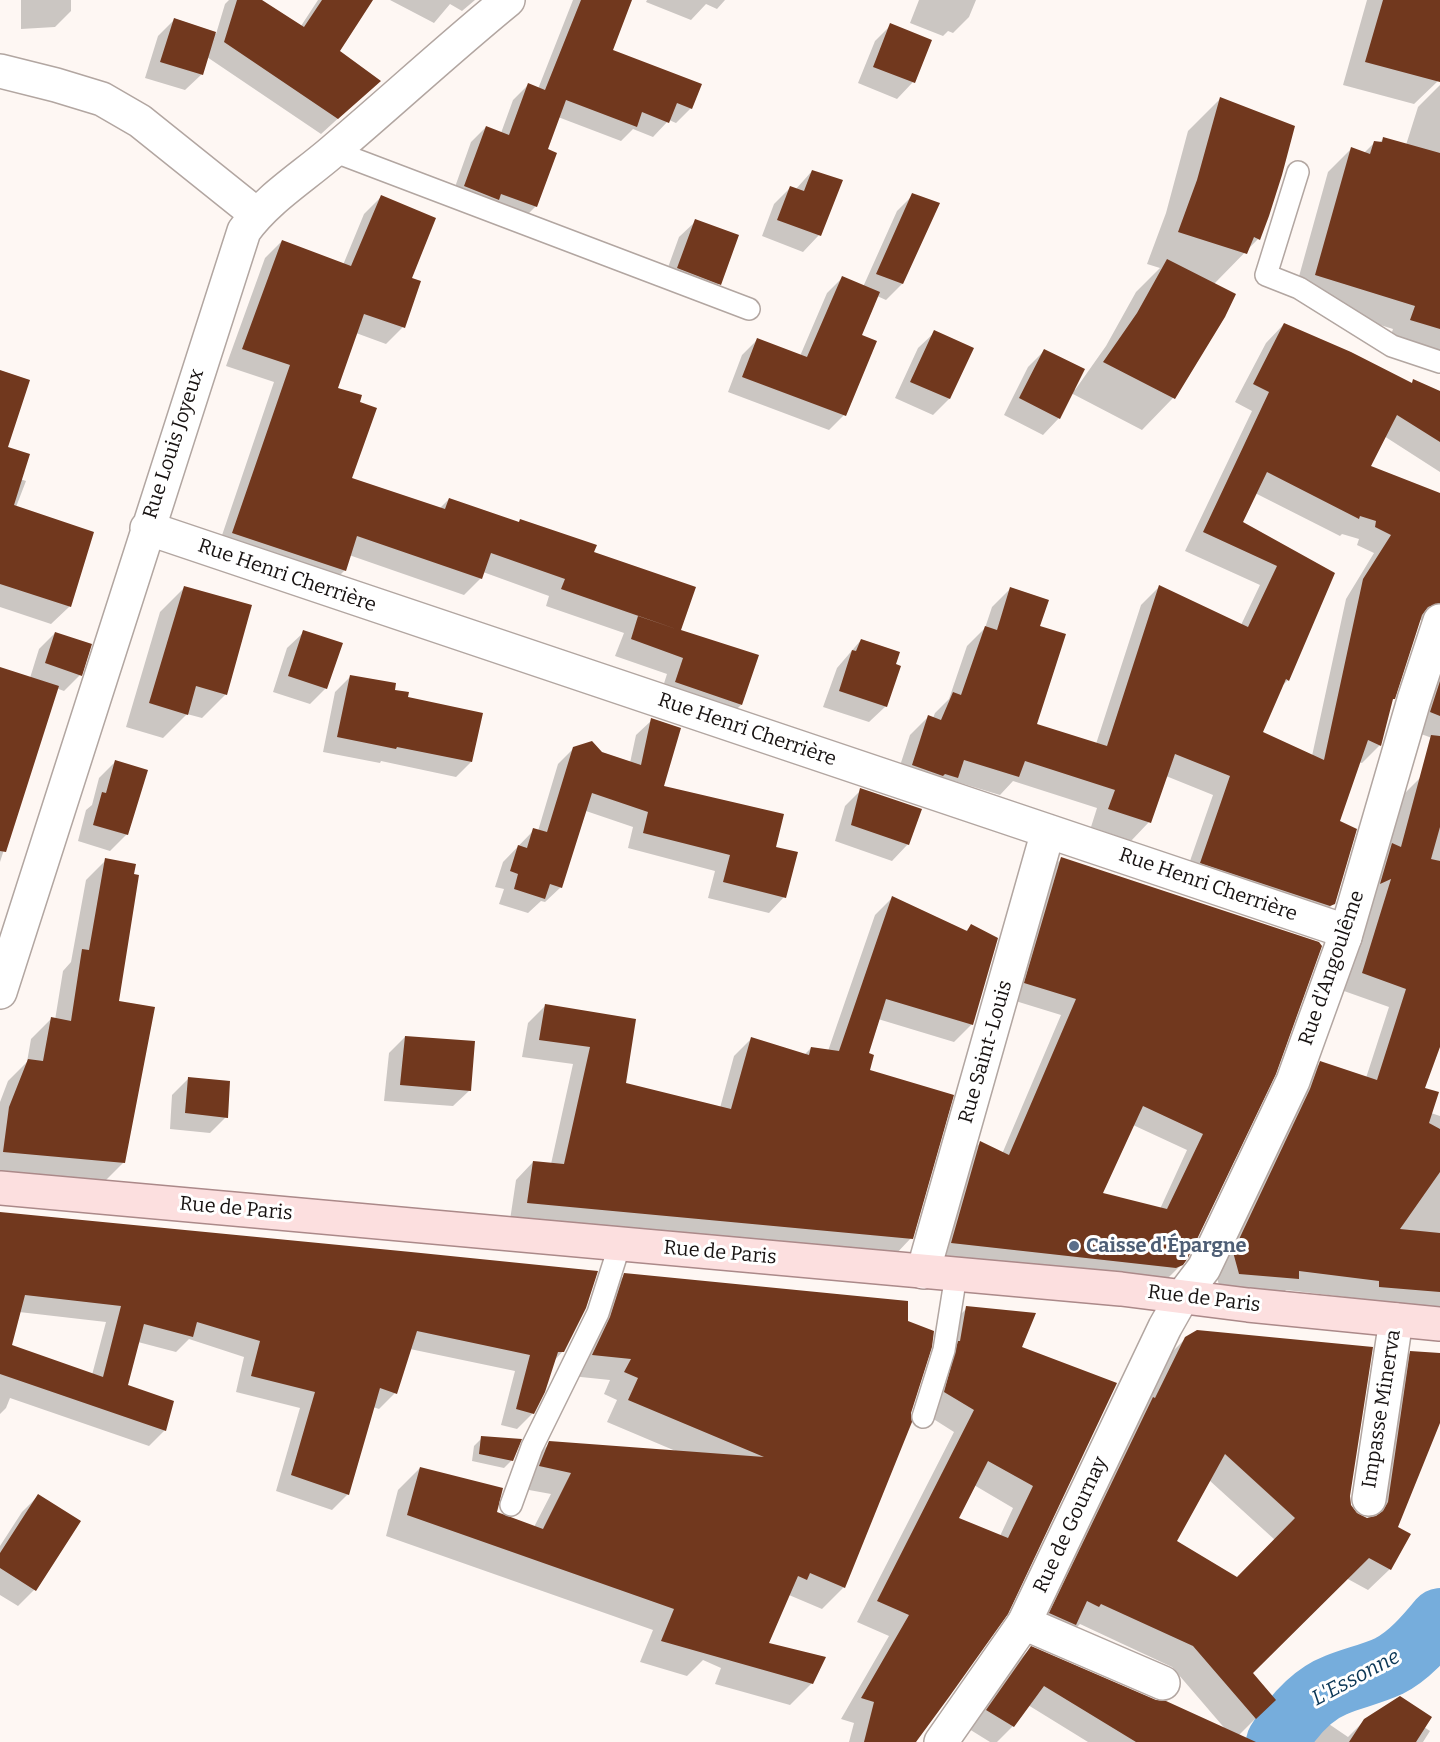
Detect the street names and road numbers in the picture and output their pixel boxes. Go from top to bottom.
street label: Rue Louis Joyeux [138,366,210,522]
street label: Rue Henri Cherrière [195,534,379,618]
street label: Rue Henri Cherrière [655,688,839,772]
street label: Rue Henri Cherrière [1116,843,1300,927]
street label: Rue d'Angoulême [1294,887,1370,1049]
street label: Rue Saint-Louis [954,978,1018,1126]
street label: Rue de Paris [178,1192,294,1226]
street label: Rue de Paris [662,1236,778,1270]
street label: Rue de Paris [1146,1280,1262,1318]
street label: Impasse Minerva [1358,1328,1406,1490]
street label: Rue de Gournay [1029,1453,1113,1597]

